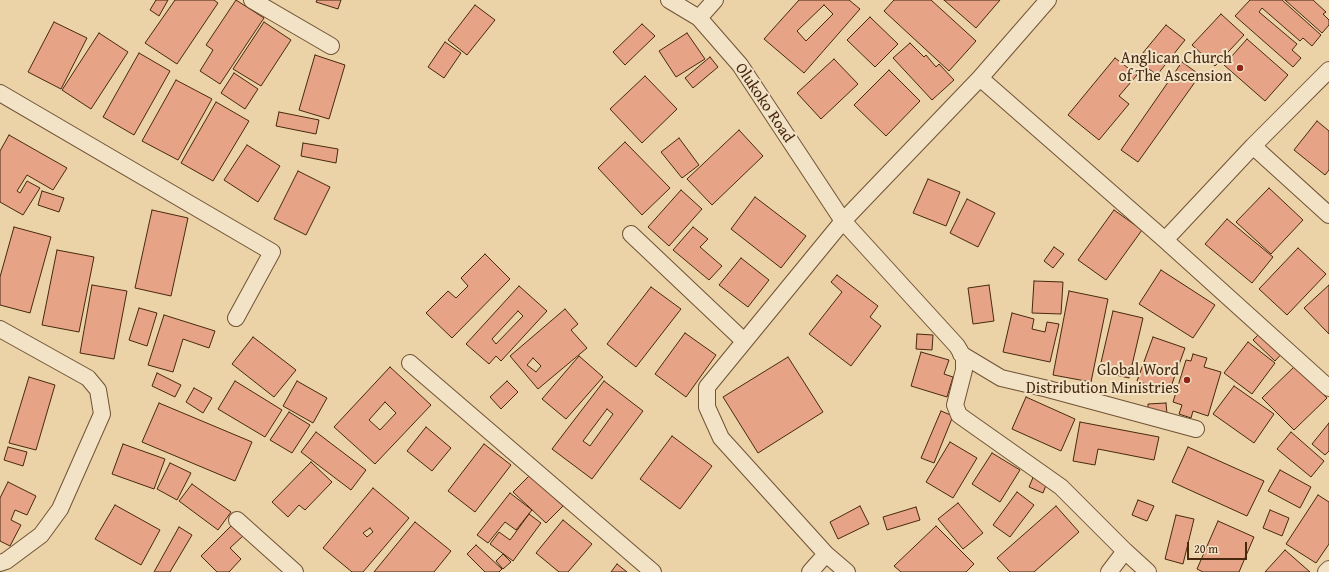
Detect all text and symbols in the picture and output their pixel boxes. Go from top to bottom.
place label: Anglican Church of The Ascension [1119,49,1232,87]
street label: Olukoko Road [730,60,798,146]
marker: Anglican Church of The Ascension [1235,63,1245,73]
place label: Global Word Distribution Ministries [1026,361,1179,399]
marker: Global Word Distribution Ministries [1182,375,1192,385]
scale bar [1189,534,1249,560]
text: 20 m [1194,540,1218,557]

